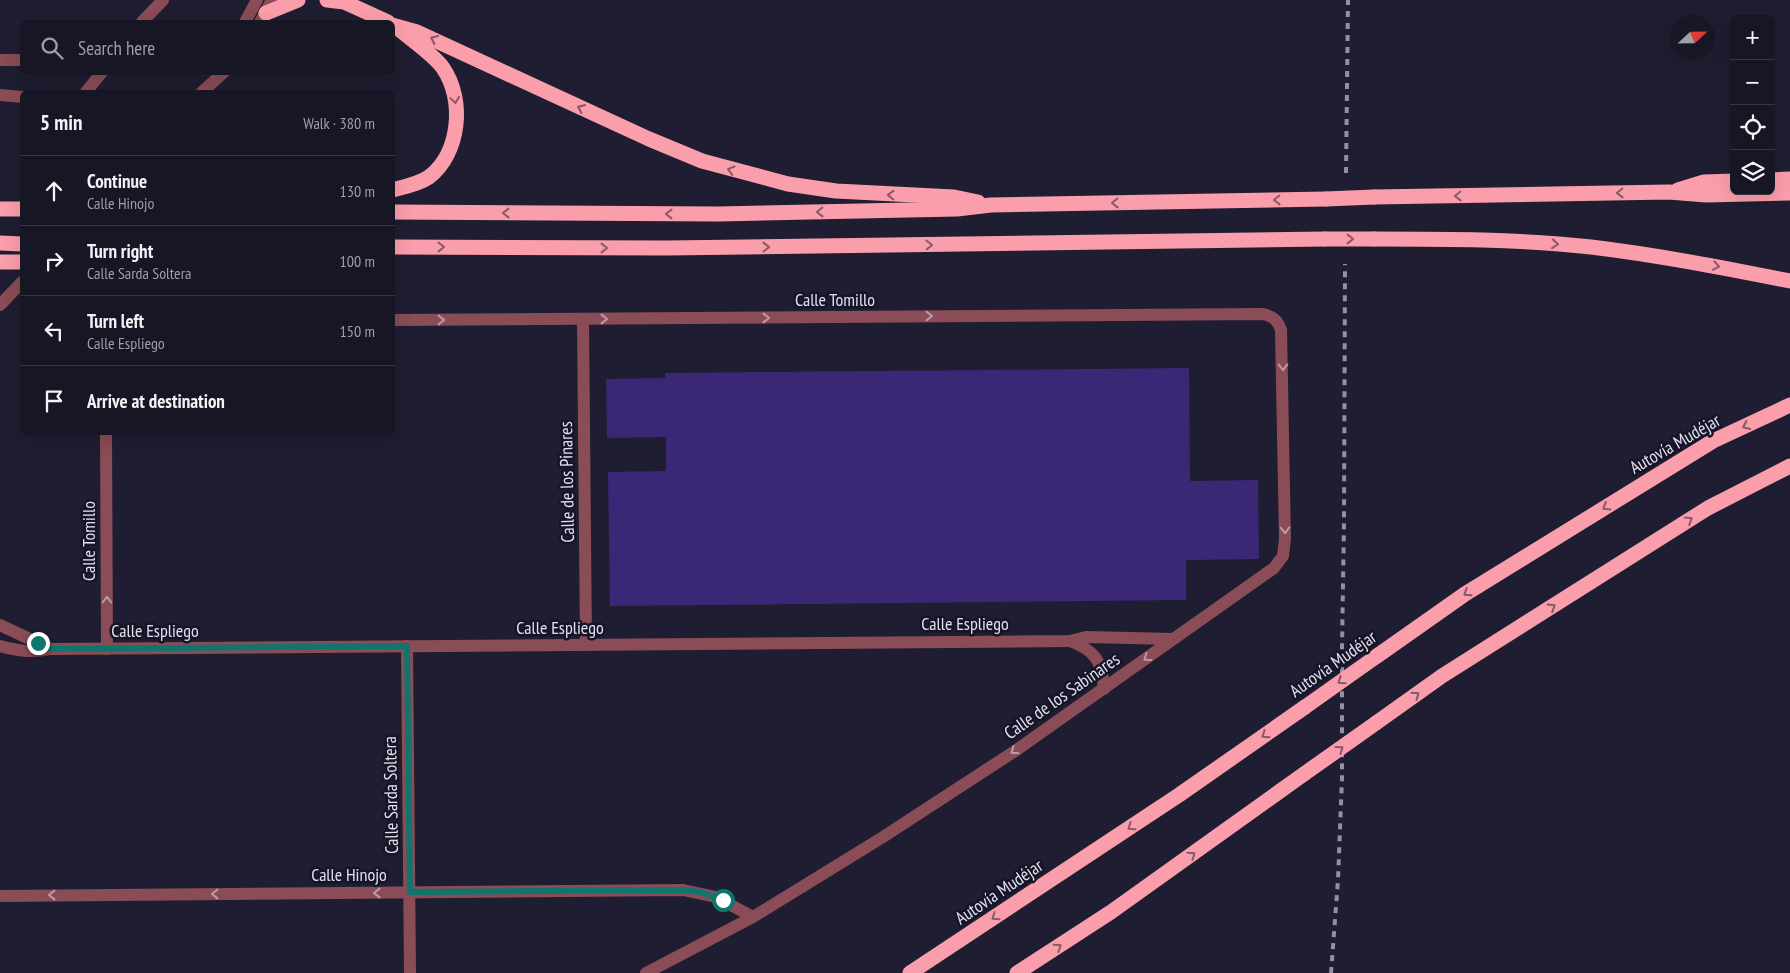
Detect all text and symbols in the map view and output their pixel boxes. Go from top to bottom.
north arrow [1670,15,1715,60]
map controls [1730,15,1775,195]
button: + [1730,15,1775,60]
search box [20,20,395,75]
icon: search [38,34,66,62]
one-way arrow [430,35,439,46]
text: Search here [78,36,155,60]
button: − [1730,60,1775,105]
one-way arrow [449,96,460,104]
one-way arrow [577,104,586,114]
button: locate [1730,105,1775,150]
text: 5 min [40,109,82,136]
text: Walk · 380 m [303,113,375,133]
button: layers [1730,150,1775,195]
one-way arrow [727,165,736,175]
text: Continue [87,169,147,193]
icon: ahead [40,177,68,205]
text: 130 m [340,181,375,201]
one-way arrow [1616,188,1624,198]
one-way arrow [887,190,894,200]
one-way arrow [1453,191,1461,201]
text: Calle Hinojo [87,193,154,213]
one-way arrow [1273,195,1280,205]
one-way arrow [1110,198,1118,208]
one-way arrow [816,207,824,217]
one-way arrow [502,208,510,218]
one-way arrow [665,209,672,219]
one-way arrow [1346,234,1354,244]
one-way arrow [1552,238,1560,249]
text: Turn right [87,239,153,263]
one-way arrow [925,240,933,250]
one-way arrow [437,242,445,253]
one-way arrow [762,242,770,252]
one-way arrow [600,243,608,253]
icon: right [40,247,68,275]
text: 100 m [340,251,375,271]
one-way arrow [1712,261,1721,271]
text: Calle Sarda Soltera [87,263,191,283]
street label: Calle Tomillo [795,288,875,311]
text: Turn left [87,309,144,333]
one-way arrow [925,311,933,321]
one-way arrow [762,313,770,323]
one-way arrow [600,314,608,324]
one-way arrow [438,315,445,325]
icon: left [40,317,68,345]
text: 150 m [340,321,375,341]
text: Calle Espliego [87,333,165,353]
one-way arrow [1278,364,1288,371]
icon: arrive [40,387,68,415]
text: Arrive at destination [87,389,225,413]
street label: Autovía Mudéjar [1625,408,1724,479]
one-way arrow [1742,419,1751,430]
street label: Calle de los Pinares [554,421,579,543]
street label: Calle Tomillo [77,501,100,581]
one-way arrow [1602,501,1611,511]
one-way arrow [1684,516,1693,526]
one-way arrow [1280,526,1290,534]
one-way arrow [1464,587,1473,596]
one-way arrow [102,596,112,604]
one-way arrow [1547,603,1556,613]
street label: Calle Espliego [921,612,1009,635]
street label: Calle Espliego [516,616,604,639]
street label: Calle Espliego [111,619,199,642]
street label: Autovía Mudéjar [1285,625,1381,702]
route end [27,632,50,655]
street label: Calle de los Sabinares [999,647,1124,744]
one-way arrow [1143,652,1153,661]
one-way arrow [1337,675,1347,684]
one-way arrow [1410,692,1419,701]
one-way arrow [1261,729,1270,738]
street label: Calle Sarda Soltera [378,736,403,854]
one-way arrow [1010,745,1019,754]
one-way arrow [1334,746,1343,754]
one-way arrow [1127,821,1136,830]
one-way arrow [1186,851,1195,861]
street label: Autovía Mudéjar [950,854,1047,929]
street label: Calle Hinojo [311,863,387,886]
one-way arrow [373,887,381,898]
one-way arrow [210,889,218,899]
route start [712,889,735,912]
one-way arrow [48,890,56,900]
one-way arrow [992,911,1001,920]
one-way arrow [1052,943,1061,953]

